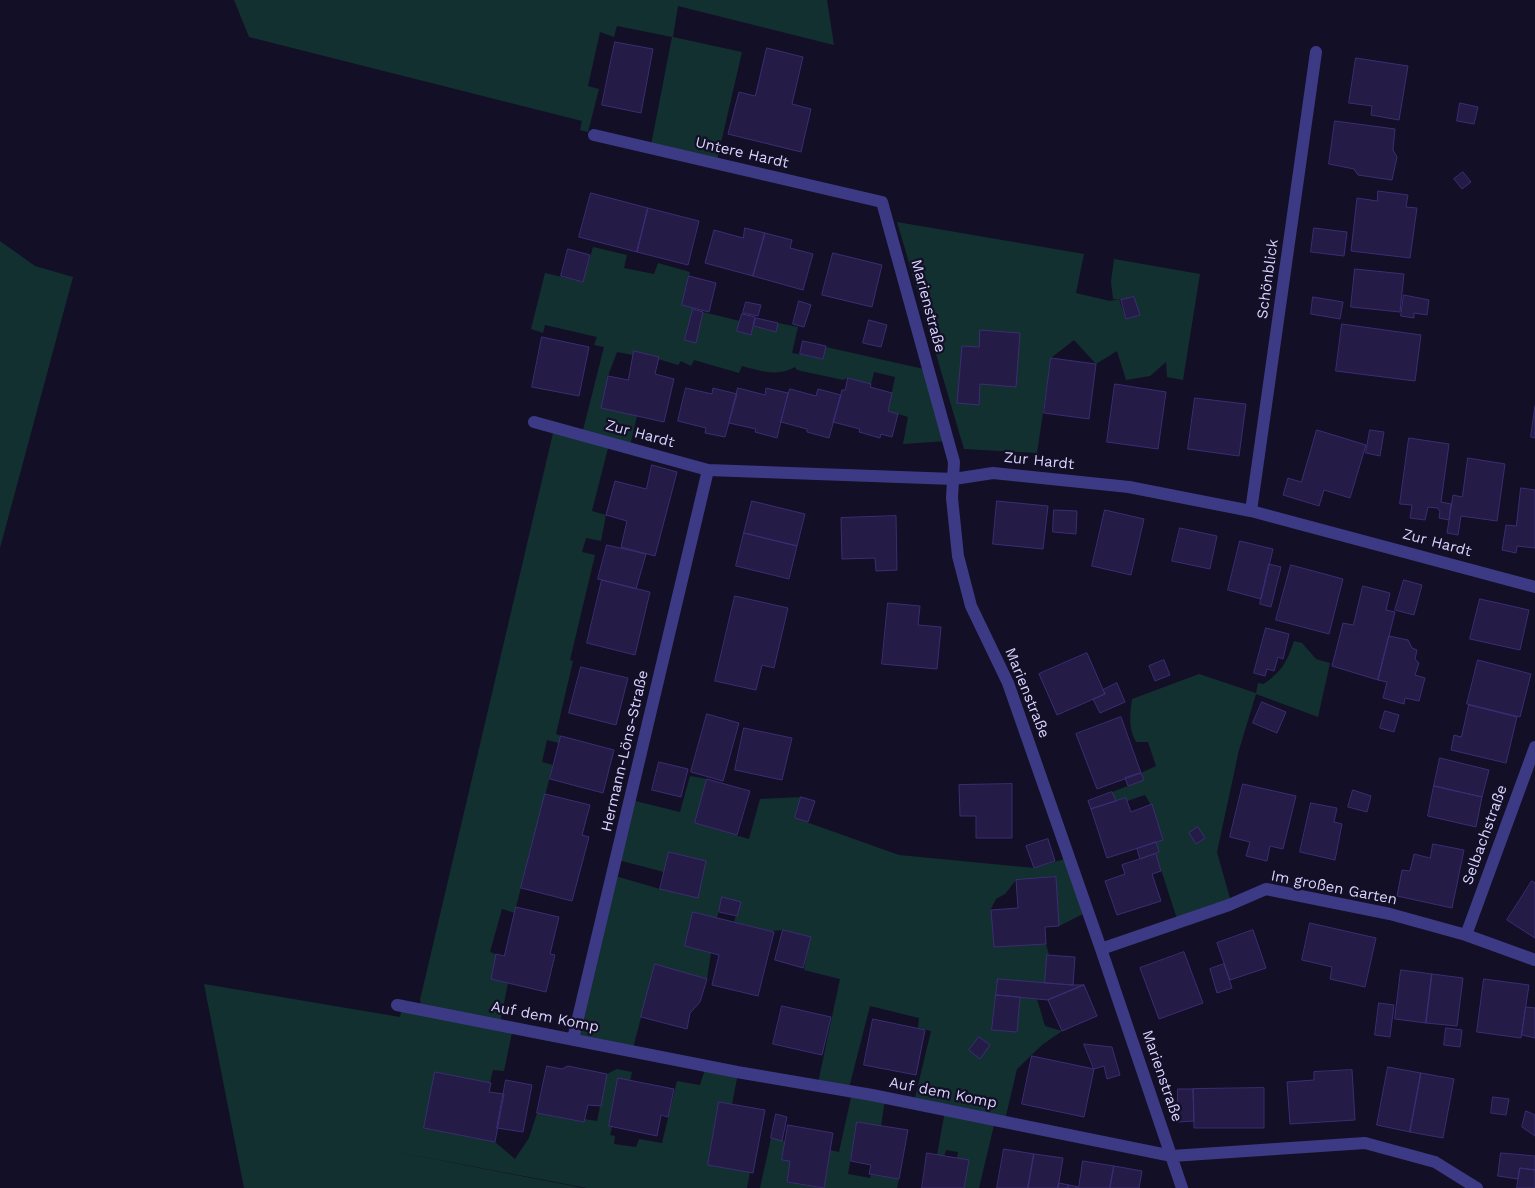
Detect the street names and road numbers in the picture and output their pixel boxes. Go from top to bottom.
street label: Untere Hardt [694,134,790,172]
street label: Schönblick [1253,238,1283,320]
street label: Marienstraße [907,257,949,355]
street label: Zur Hardt [604,416,676,452]
street label: Zur Hardt [1003,448,1075,474]
street label: Zur Hardt [1401,525,1473,561]
street label: Marienstraße [1001,645,1053,741]
street label: Hermann-Löns-Straße [598,669,652,833]
street label: Selbachstraße [1459,783,1511,887]
street label: Im großen Garten [1269,867,1399,909]
street label: Auf dem Komp [490,998,600,1036]
street label: Marienstraße [1138,1028,1186,1124]
street label: Auf dem Komp [888,1074,998,1112]

